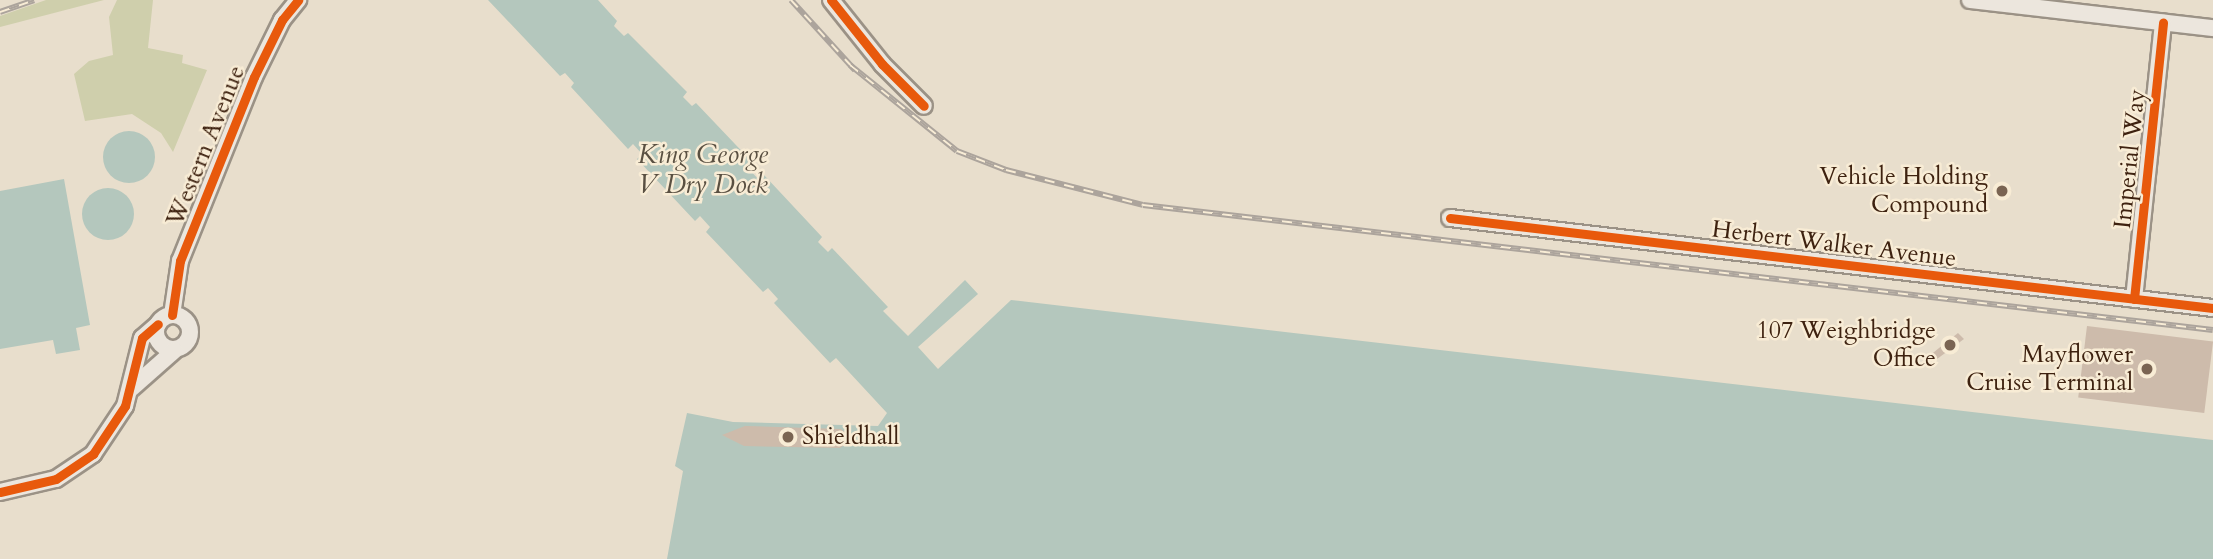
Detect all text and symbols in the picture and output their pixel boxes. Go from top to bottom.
street label: Western Avenue [161,62,251,230]
street label: Imperial Way [2108,88,2152,230]
water label: King George V Dry Dock [638,139,768,200]
place label: Vehicle Holding Compound [1819,163,1988,219]
marker: Vehicle Holding Compound [1994,183,2010,199]
street label: Herbert Walker Avenue [1710,215,1958,273]
place label: 107 Weighbridge Office [1756,317,1936,373]
marker: 107 Weighbridge Office [1942,337,1958,353]
place label: Mayflower Cruise Terminal [1966,341,2133,397]
marker: Mayflower Cruise Terminal [2139,361,2155,377]
place label: Shieldhall [802,423,899,451]
marker: Shieldhall [780,429,796,445]

